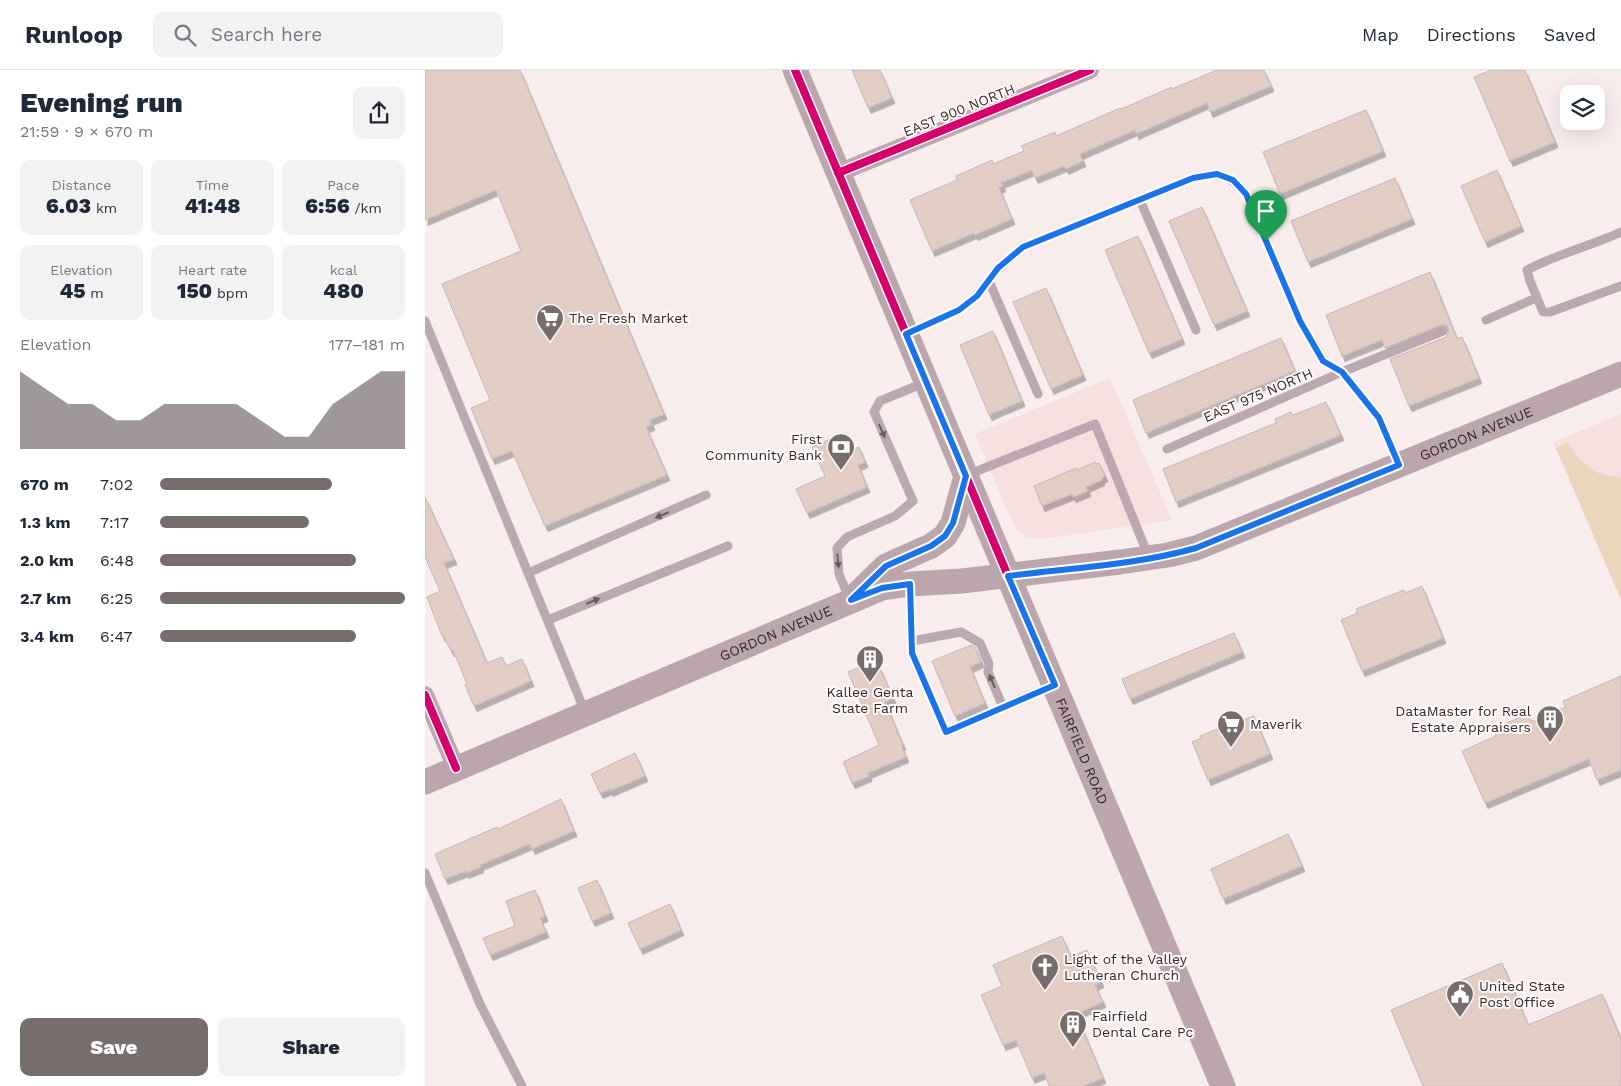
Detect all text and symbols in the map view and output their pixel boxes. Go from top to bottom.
search box [153,12,503,57]
text: Runloop [25,21,123,49]
icon: search [171,21,199,49]
text: Search here [211,23,322,46]
text: Map [1362,24,1399,45]
text: Directions [1427,24,1516,45]
text: Saved [1544,24,1596,45]
street label: EAST 900 NORTH [901,80,1017,140]
map controls [1560,85,1605,130]
button: layers [1560,85,1605,130]
text: Evening run [20,86,183,119]
button: share [353,87,405,139]
text: 21:59 · 9 × 670 m [20,122,153,141]
text: Distance [52,177,111,193]
text: Time [196,177,229,193]
text: Pace [327,177,360,193]
pin [1245,190,1287,241]
text: 6.03 [46,193,91,218]
text: 41:48 [184,193,241,218]
text: 6:56 [305,193,350,218]
icon: arrive [1252,197,1280,225]
text: km [91,200,117,216]
text: /km [350,200,382,216]
text: Elevation [50,262,113,278]
text: Heart rate [178,262,247,278]
text: kcal [330,262,357,278]
text: 45 [59,278,85,303]
text: 150 [177,278,212,303]
text: 480 [323,278,364,303]
text: m [85,285,104,301]
text: bpm [212,285,248,301]
supermarket icon: The Fresh Market [535,303,565,342]
place label: The Fresh Market [569,310,688,326]
text: Elevation [20,335,91,354]
text: 177–181 m [329,335,405,354]
street label: EAST 975 NORTH [1201,365,1315,425]
street label: GORDON AVENUE [1417,403,1535,464]
one-way arrow [879,424,887,438]
place label: First Community Bank [705,431,822,463]
bank icon: First Community Bank [826,432,856,471]
text: 670 m [20,475,69,494]
text: 7:02 [100,475,133,494]
one-way arrow [655,511,669,519]
text: 1.3 km [20,513,71,532]
text: 7:17 [100,513,129,532]
text: 2.0 km [20,551,74,570]
text: 6:48 [100,551,134,570]
one-way arrow [834,554,842,570]
text: 2.7 km [20,589,71,608]
text: 6:25 [100,589,133,608]
one-way arrow [586,597,601,605]
street label: GORDON AVENUE [717,602,834,664]
text: 3.4 km [20,627,74,646]
text: 6:47 [100,627,132,646]
building icon: Kallee Genta State Farm [855,644,885,683]
one-way arrow [987,674,995,688]
place label: Kallee Genta State Farm [827,684,914,716]
street label: FAIRFIELD ROAD [1052,695,1111,807]
place label: DataMaster for Real Estate Appraisers [1395,703,1532,735]
building icon: DataMaster for Real Estate Appraisers [1535,704,1565,743]
supermarket icon: Maverik [1216,709,1246,748]
place label: Maverik [1250,716,1302,732]
place label: Light of the Valley Lutheran Church [1064,951,1188,983]
church icon: Light of the Valley Lutheran Church [1030,952,1060,991]
place label: United State Post Office [1479,978,1565,1010]
public building icon: United State Post Office [1445,979,1475,1018]
place label: Fairfield Dental Care Pc [1092,1008,1193,1040]
building icon: Fairfield Dental Care Pc [1058,1009,1088,1048]
button: Save [20,1018,208,1076]
button: Share [218,1018,405,1076]

